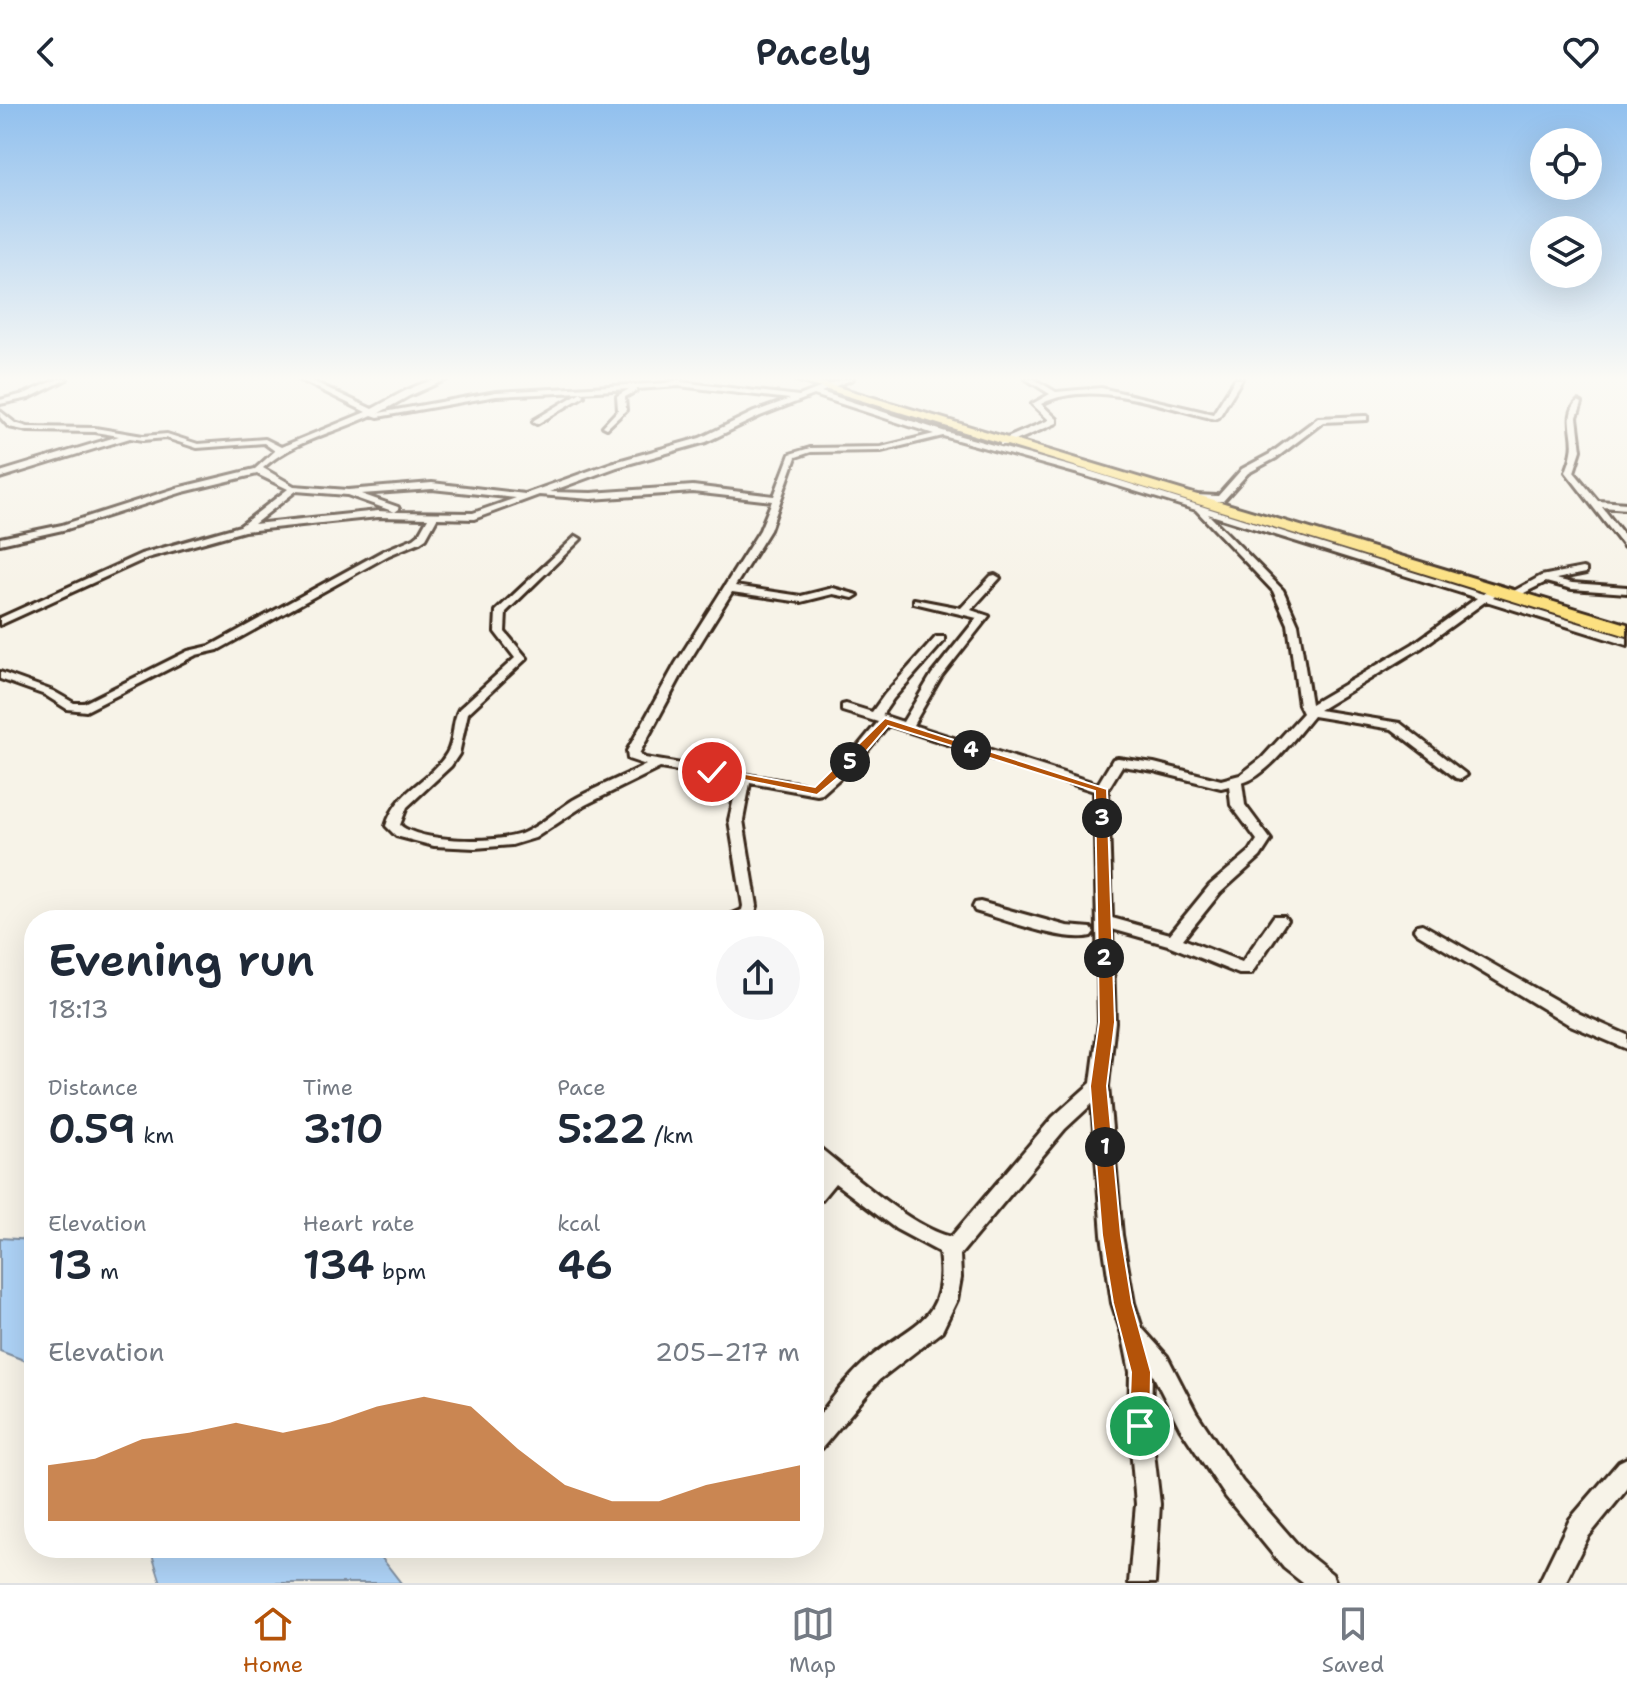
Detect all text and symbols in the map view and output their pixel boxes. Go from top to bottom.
text: Pacely [756,28,871,77]
icon: back [24,30,68,74]
icon: heart [1559,30,1603,74]
map controls [1530,128,1602,288]
button: locate [1530,128,1602,200]
button: layers [1530,216,1602,288]
pin: 4 [951,730,991,770]
text: 4 [963,735,979,764]
pin [678,738,746,806]
pin: 5 [830,742,870,782]
text: 5 [843,747,857,776]
icon: check [690,750,734,794]
pin: 3 [1082,798,1122,838]
text: 3 [1094,803,1110,832]
text: Evening run [48,931,315,990]
button: share [716,936,800,1020]
pin: 2 [1084,938,1124,978]
text: 2 [1096,943,1112,972]
text: 18:13 [48,991,109,1026]
text: Distance [48,1073,138,1102]
text: Time [303,1073,353,1102]
text: Pace [557,1073,606,1102]
text: 0.59 [48,1102,136,1156]
text: 3:10 [303,1102,384,1156]
text: 5:22 [557,1102,647,1156]
text: km [136,1121,174,1150]
text: /km [647,1121,694,1150]
pin: 1 [1085,1127,1125,1167]
text: 1 [1100,1132,1110,1161]
text: Elevation [48,1209,146,1238]
text: Heart rate [303,1209,415,1238]
text: kcal [557,1209,600,1238]
text: 13 [48,1238,93,1292]
text: 134 [303,1238,374,1292]
text: 46 [557,1238,613,1292]
text: m [93,1257,119,1286]
text: bpm [374,1257,426,1286]
text: Elevation [48,1334,164,1369]
text: 205–217 m [655,1334,800,1369]
pin [1106,1392,1174,1460]
icon: arrive [1118,1404,1162,1448]
tab: Home [243,1602,303,1679]
tab: Map [789,1602,836,1679]
tab: Saved [1322,1602,1384,1679]

